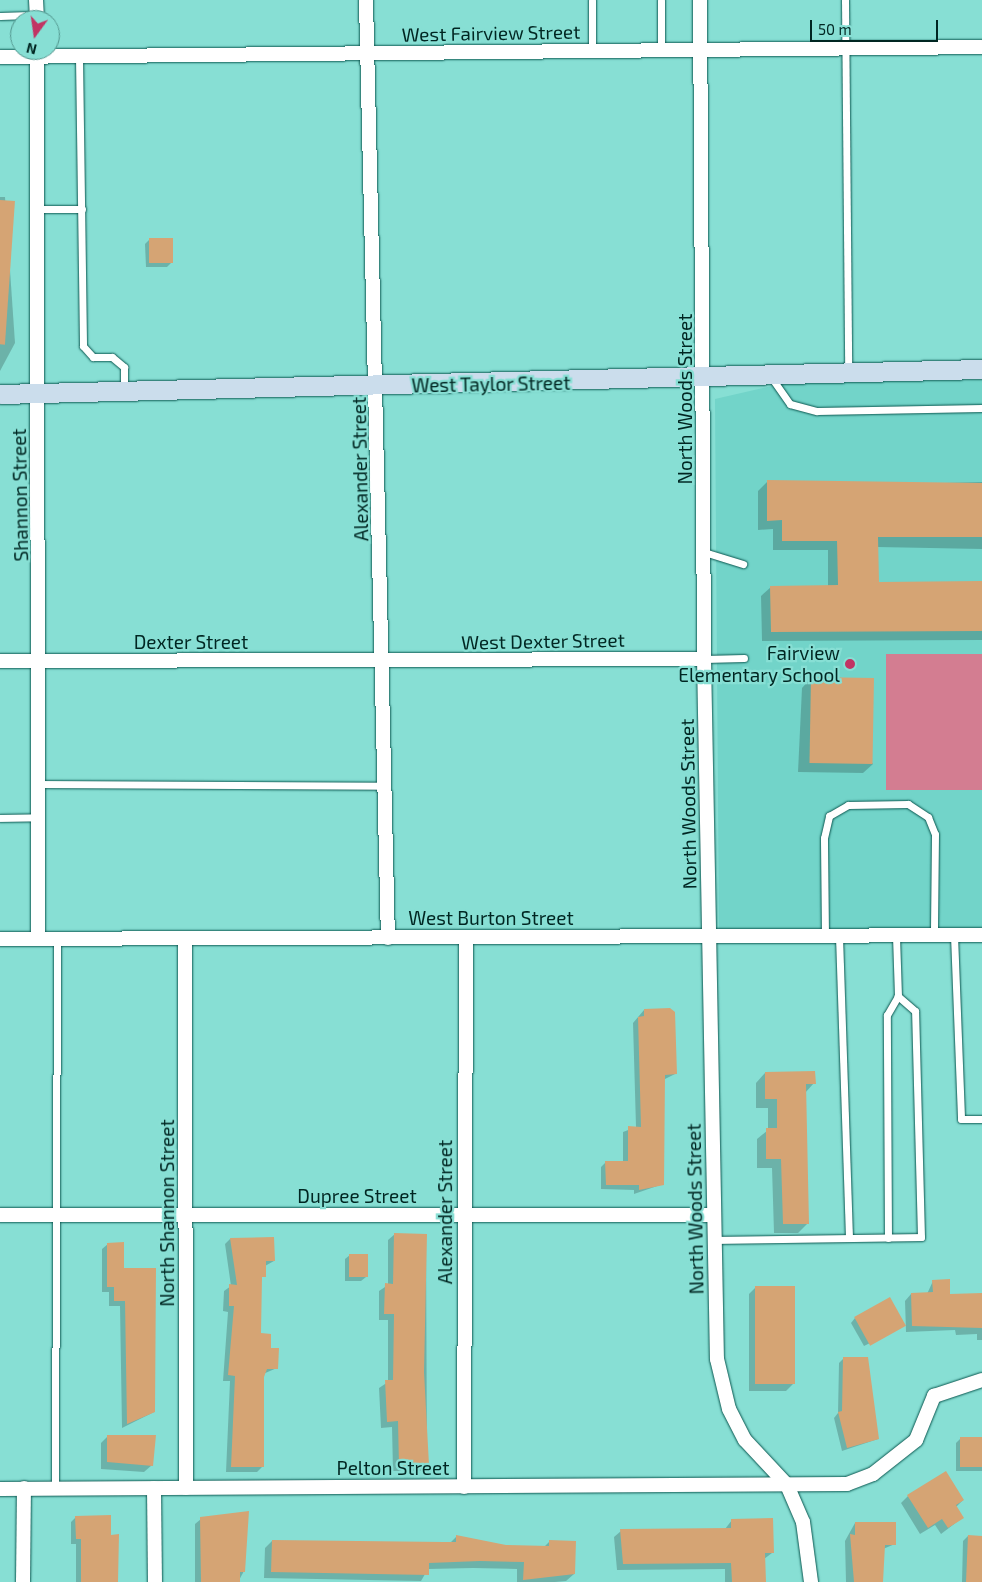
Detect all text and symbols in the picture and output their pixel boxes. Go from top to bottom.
north arrow [10,10,60,60]
scale bar [812,10,940,42]
street label: West Fairview Street [401,20,581,46]
text: 50 m [818,20,852,38]
text: N [25,40,38,59]
street label: North Woods Street [674,313,696,485]
street label: West Taylor Street [411,371,571,397]
street label: Alexander Street [347,396,373,542]
street label: Shannon Street [7,428,33,562]
street label: West Dexter Street [461,628,625,654]
street label: Dexter Street [134,631,248,653]
place label: Fairview Elementary School [678,642,840,686]
marker: Fairview Elementary School [844,658,856,670]
street label: North Woods Street [675,718,701,890]
street label: West Burton Street [408,907,574,929]
street label: North Shannon Street [156,1119,178,1307]
street label: North Woods Street [682,1123,708,1295]
street label: Alexander Street [434,1140,456,1284]
street label: Dupree Street [297,1185,417,1207]
street label: Pelton Street [337,1457,449,1479]

